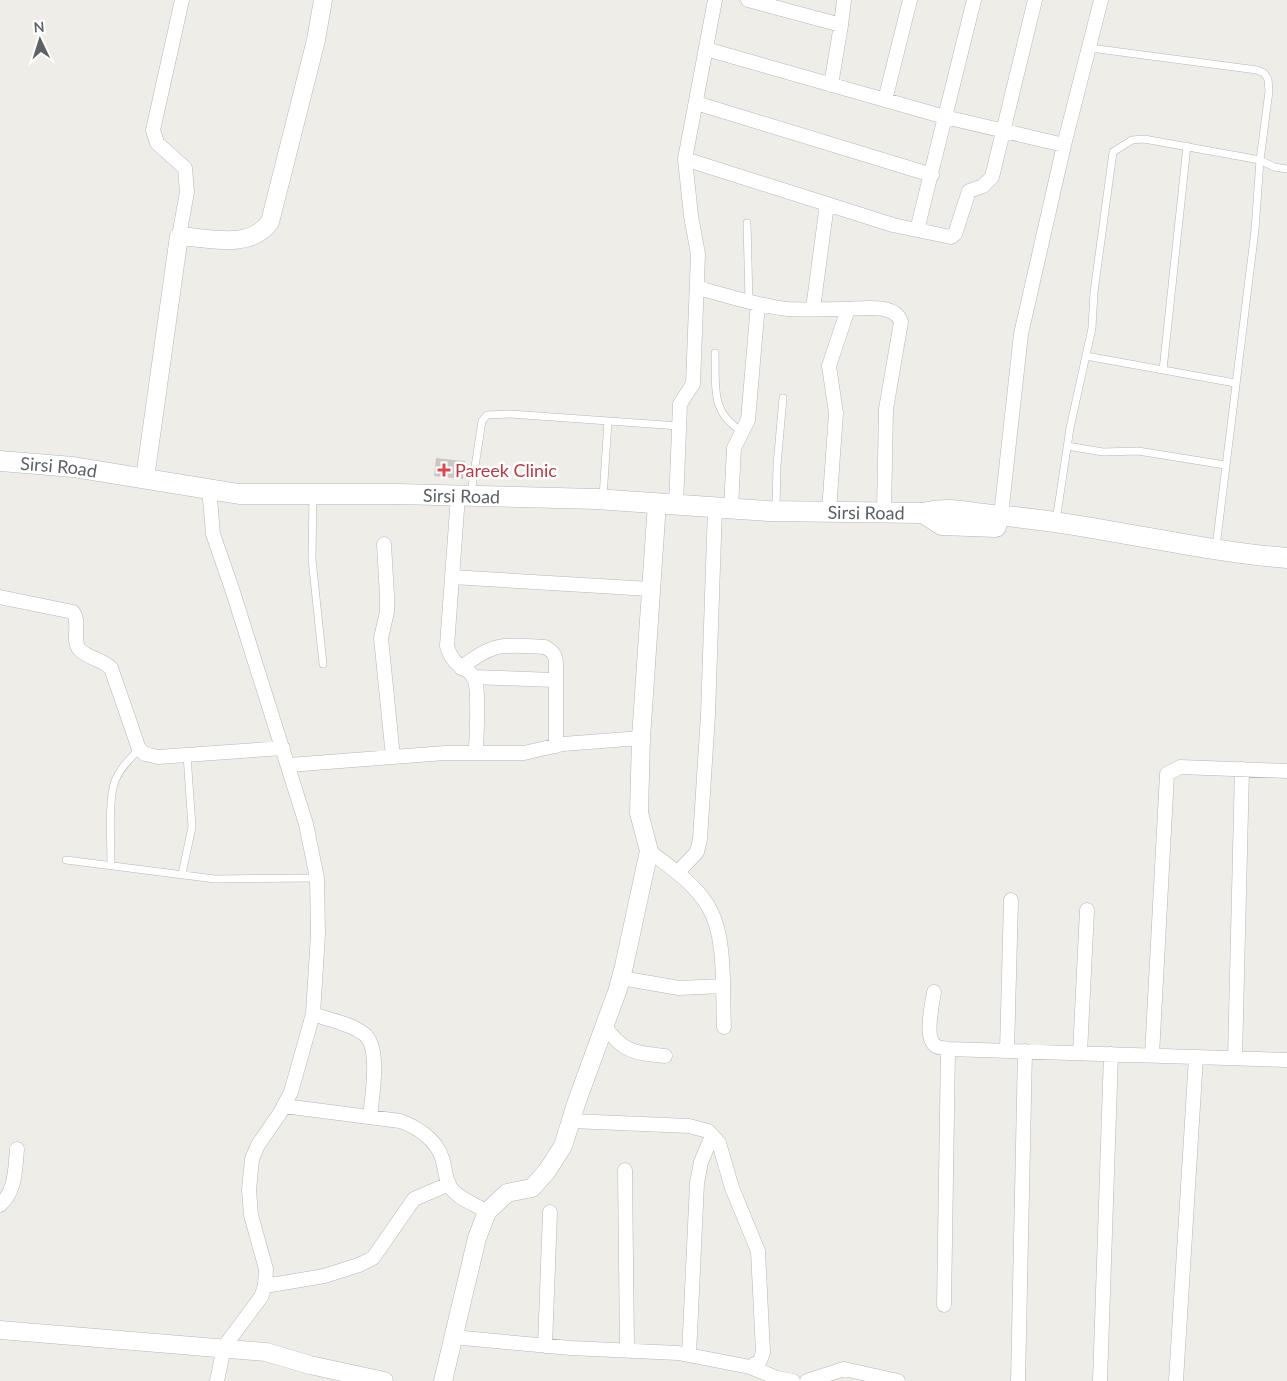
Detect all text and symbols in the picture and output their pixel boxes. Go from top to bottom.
north arrow [15,15,65,65]
text: N [33,18,45,35]
street label: Sirsi Road [19,452,99,482]
place label: Pareek Clinic [455,459,557,481]
marker: Pareek Clinic [437,463,451,477]
street label: Sirsi Road [423,484,500,508]
street label: Sirsi Road [827,501,905,524]

